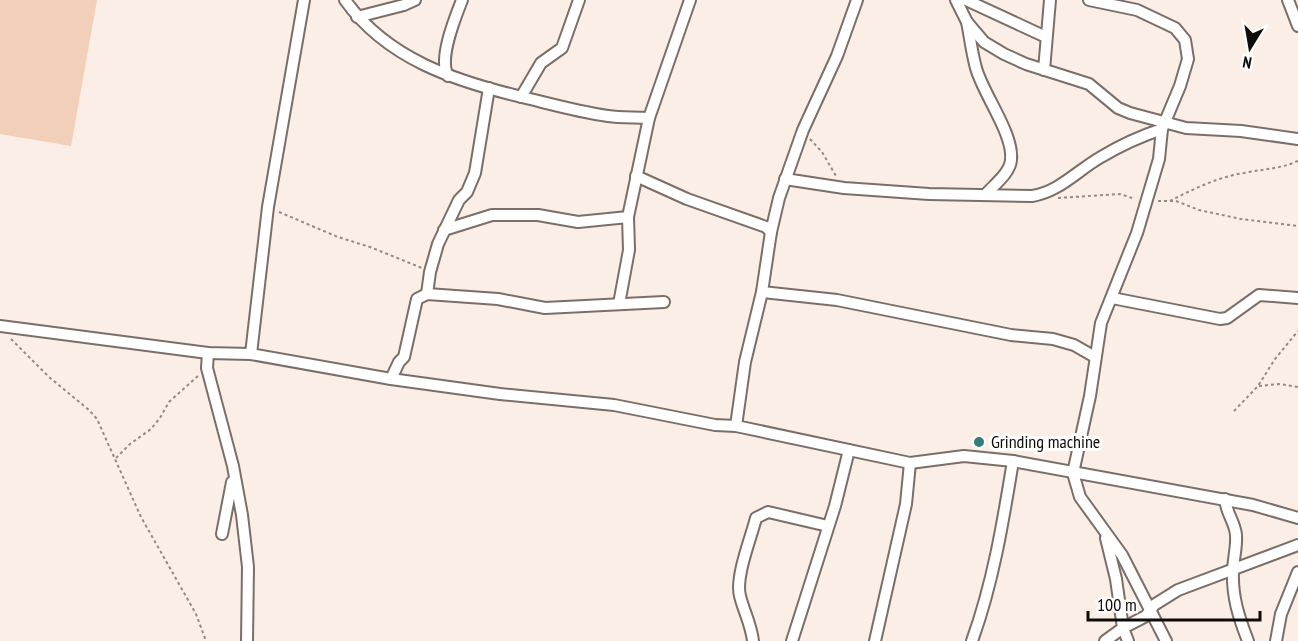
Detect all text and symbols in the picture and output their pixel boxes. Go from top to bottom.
north arrow [1220,18,1280,78]
text: N [1241,52,1253,73]
place label: Grinding machine [991,430,1100,453]
marker: Grinding machine [972,435,986,449]
scale bar [1088,584,1260,622]
text: 100 m [1097,593,1137,616]

